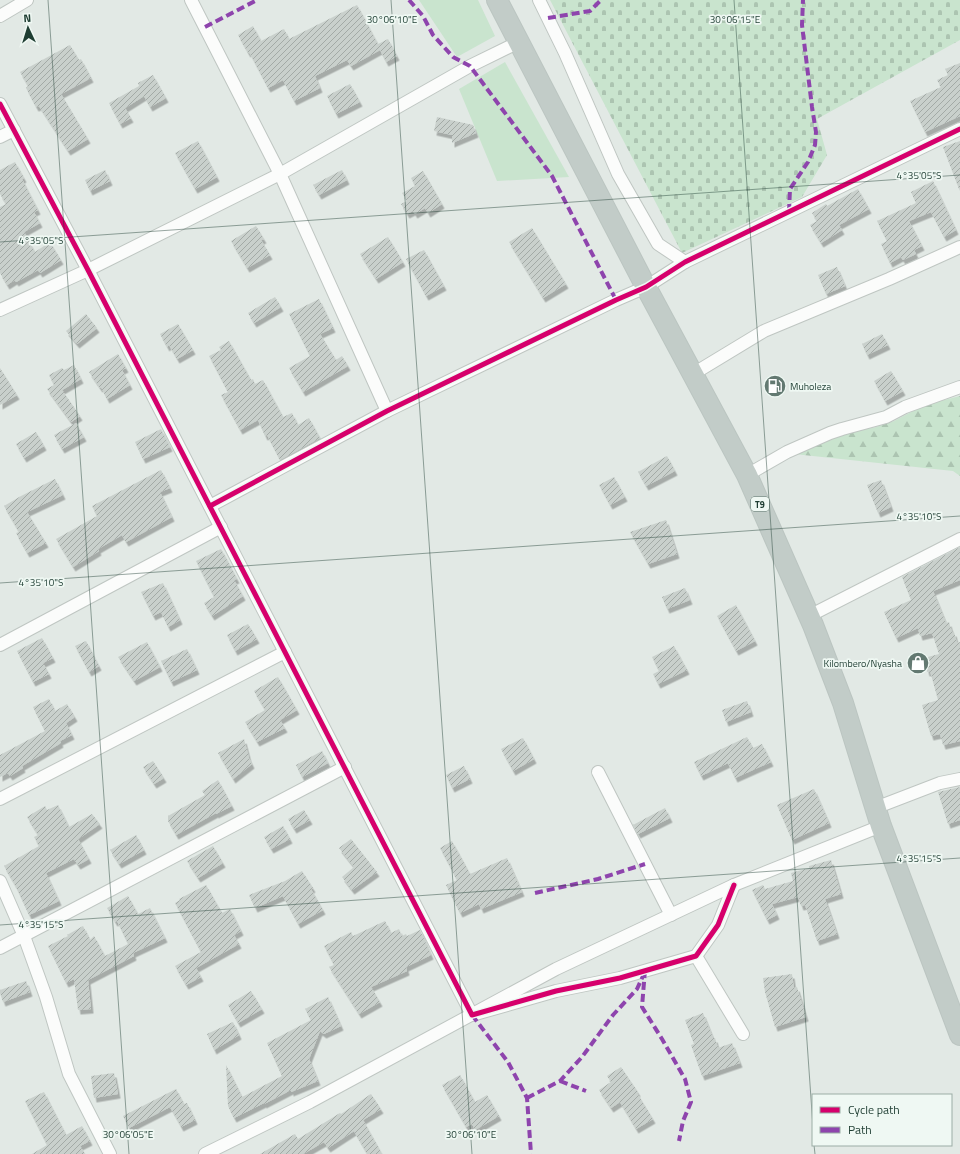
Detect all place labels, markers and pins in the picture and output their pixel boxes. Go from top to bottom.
fuel station icon: Muholeza [762,373,788,399]
place label: Muholeza [790,379,831,394]
shop icon: Kilombero/Nyasha [905,650,931,676]
place label: Kilombero/Nyasha [824,656,902,671]

